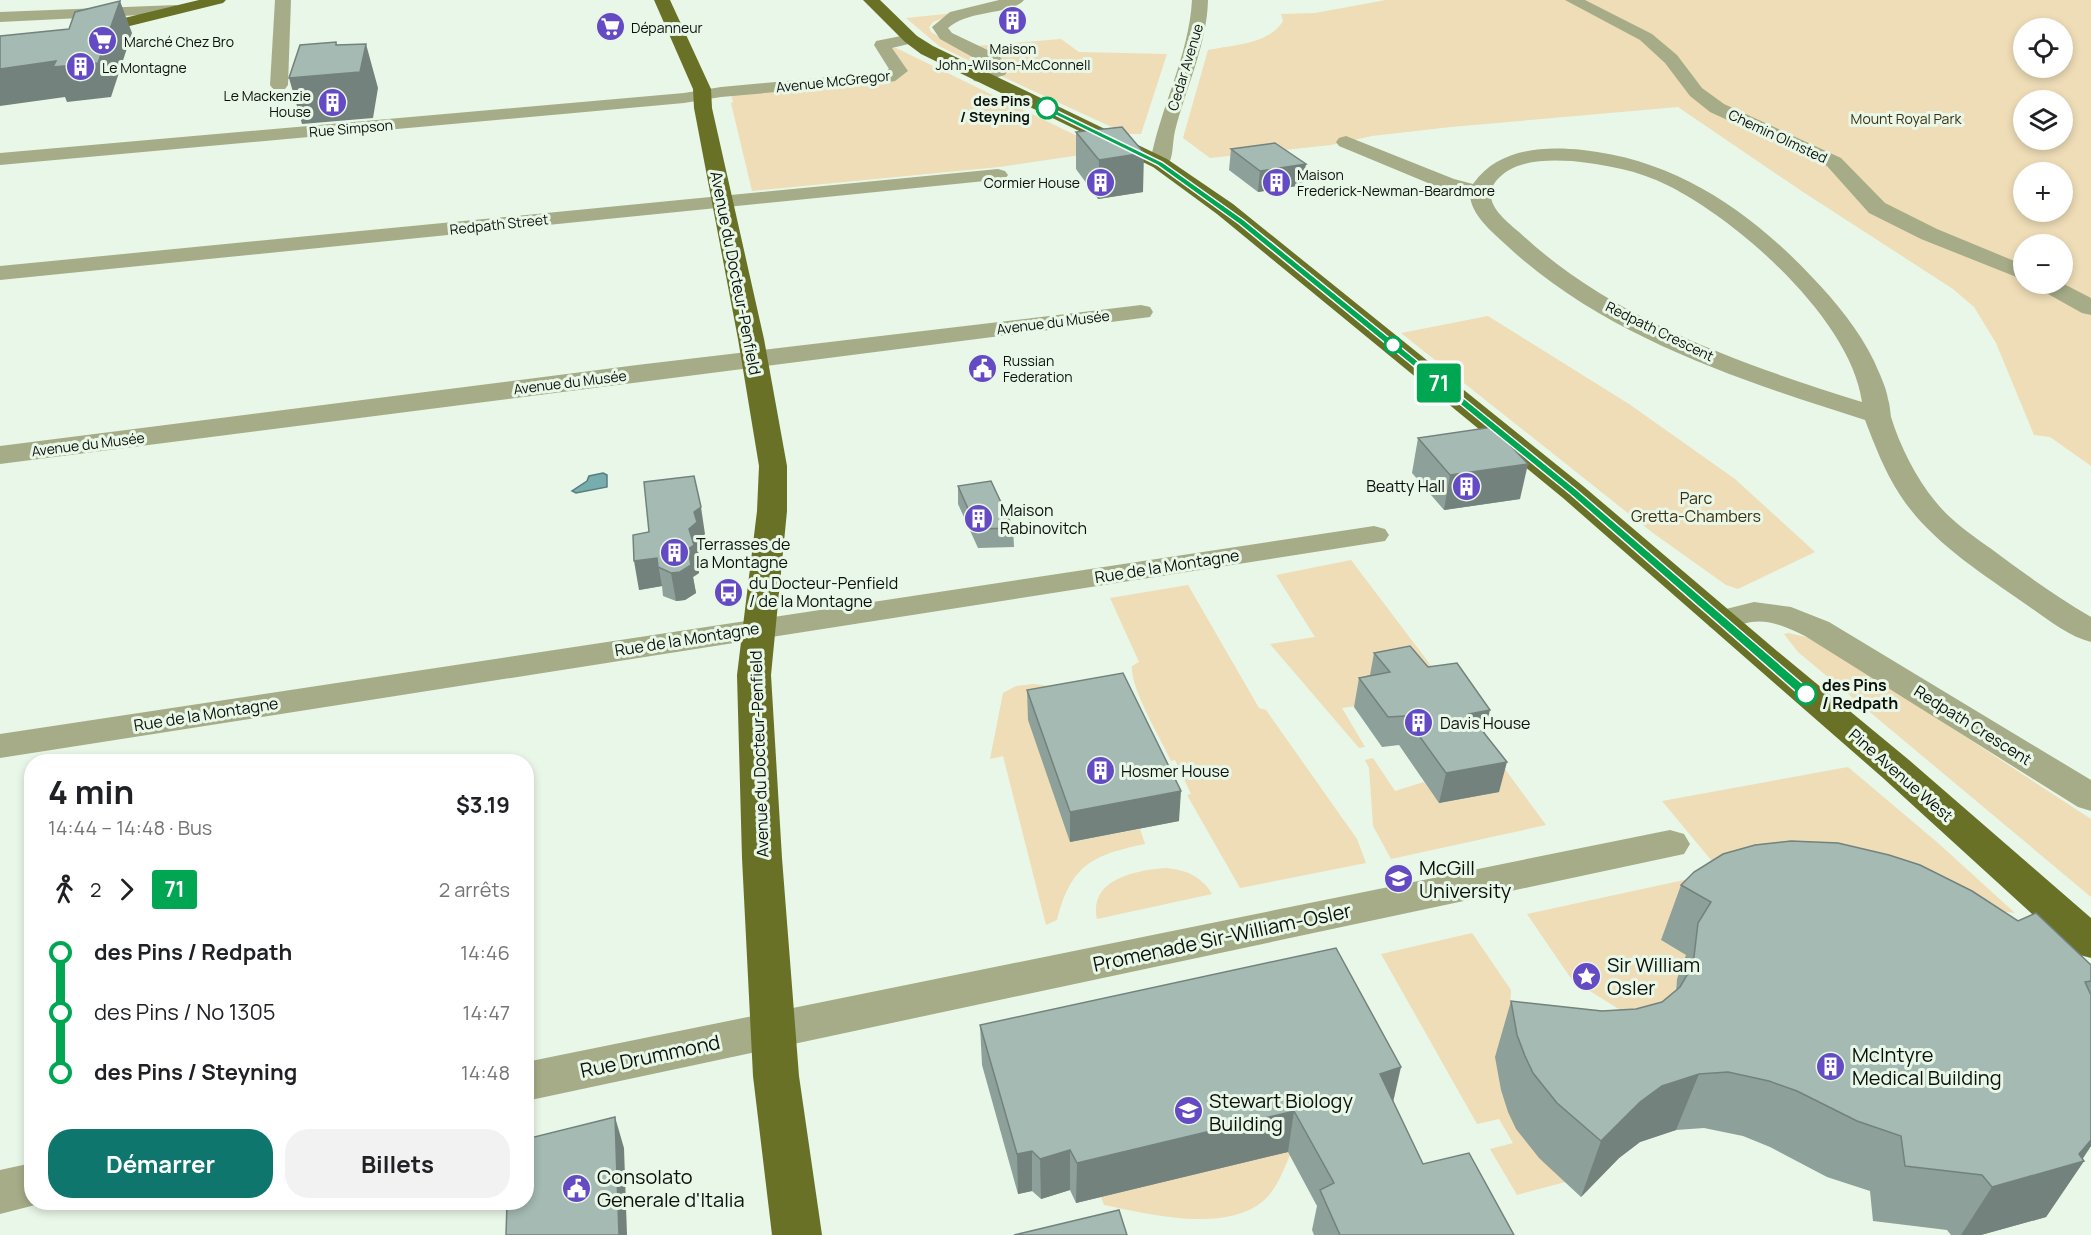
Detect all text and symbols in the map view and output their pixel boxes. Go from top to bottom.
building icon: Maison John-Wilson-McConnell [997,5,1029,37]
supermarket icon: Dépanneur [594,11,626,43]
place label: Dépanneur [631,18,703,37]
map controls [2013,18,2073,294]
button: locate [2013,18,2073,78]
street label: Cedar Avenue [1163,21,1207,113]
supermarket icon: Marché Chez Bro [87,25,119,57]
place label: Marché Chez Bro [124,32,234,51]
place label: Maison John-Wilson-McConnell [936,39,1090,74]
building icon: Le Montagne [65,51,97,83]
place label: Le Montagne [102,58,187,77]
street label: Avenue McGregor [775,66,891,96]
place label: Le Mackenzie House [224,86,311,121]
building icon: Le Mackenzie House [316,87,348,119]
button: layers [2013,90,2073,150]
place label: des Pins / Steyning [960,91,1030,126]
marker: des Pins / Steyning [1036,97,1058,119]
street label: Chemin Olmsted [1725,105,1831,167]
park label: Mount Royal Park [1851,109,1962,128]
street label: Rue Simpson [308,115,394,141]
button: + [2013,162,2073,222]
place label: Maison Frederick-Newman-Beardmore [1297,165,1495,200]
building icon: Cormier House [1085,166,1117,198]
building icon: Maison Frederick-Newman-Beardmore [1260,166,1292,198]
street label: Avenue du Docteur-Penfield [705,169,767,377]
place label: Cormier House [984,173,1080,192]
street label: Redpath Street [449,209,550,239]
button: − [2013,234,2073,294]
street label: Redpath Crescent [1603,297,1718,366]
street label: Avenue du Musée [995,306,1111,338]
unlabelled marker [1384,336,1402,354]
place label: Russian Federation [1003,351,1073,386]
public building icon: Russian Federation [966,352,998,384]
line badge: 71 [1412,364,1466,403]
street label: Avenue du Musée [512,366,628,398]
text: 71 [1429,369,1449,397]
street label: Avenue du Musée [30,428,146,460]
building icon: Beatty Hall [1450,470,1482,502]
place label: Beatty Hall [1366,475,1445,497]
park label: Parc Gretta-Chambers [1631,487,1761,527]
place label: Maison Rabinovitch [1000,499,1087,539]
building icon: Maison Rabinovitch [963,503,995,535]
place label: Terrasses de la Montagne [696,533,790,573]
building icon: Terrasses de la Montagne [659,537,691,569]
street label: Rue de la Montagne [1093,544,1241,588]
place label: du Docteur-Penfield / de la Montagne [749,572,898,612]
bus stop icon: du Docteur-Penfield / de la Montagne [712,576,744,608]
street label: Rue de la Montagne [613,617,761,661]
street label: Avenue du Docteur-Penfield [744,650,774,858]
place label: des Pins / Redpath [1822,674,1898,714]
street label: Redpath Crescent [1910,680,2036,770]
marker: des Pins / Redpath [1795,683,1817,705]
street label: Rue de la Montagne [132,692,280,736]
building icon: Davis House [1403,707,1435,739]
place label: Davis House [1440,712,1530,734]
street label: Pine Avenue West [1844,724,1958,826]
building icon: Hosmer House [1084,755,1116,787]
place label: Hosmer House [1121,760,1229,782]
text: 4 min [48,769,134,814]
text: $3.19 [456,790,510,820]
text: 14:44 – 14:48 · Bus [48,814,212,841]
place label: McGill University [1419,854,1512,904]
school or university icon: McGill University [1382,862,1414,894]
icon: walk [48,873,81,906]
icon: forward [110,873,143,906]
text: 71 [164,875,185,903]
text: 2 [90,876,101,903]
text: 2 arrêts [439,876,510,903]
street label: Promenade Sir-William-Osler [1090,896,1354,978]
text: des Pins / Redpath [94,937,292,967]
text: 14:46 [460,939,510,966]
place label: Sir William Osler [1607,951,1700,1001]
place icon: Sir William Osler [1570,960,1602,992]
text: des Pins / No 1305 [94,997,276,1027]
text: 14:47 [463,999,510,1026]
street label: Rue Drummond [578,1028,722,1084]
place label: McIntyre Medical Building [1852,1041,2002,1091]
building icon: McIntyre Medical Building [1815,1050,1847,1082]
text: des Pins / Steyning [94,1057,297,1087]
text: 14:48 [461,1059,510,1086]
place label: Stewart Biology Building [1209,1087,1353,1137]
school or university icon: Stewart Biology Building [1172,1095,1204,1127]
button: Démarrer [48,1129,273,1198]
button: Billets [285,1129,510,1198]
place label: Consolato Generale d'Italia [597,1163,745,1213]
public building icon: Consolato Generale d'Italia [560,1172,592,1204]

